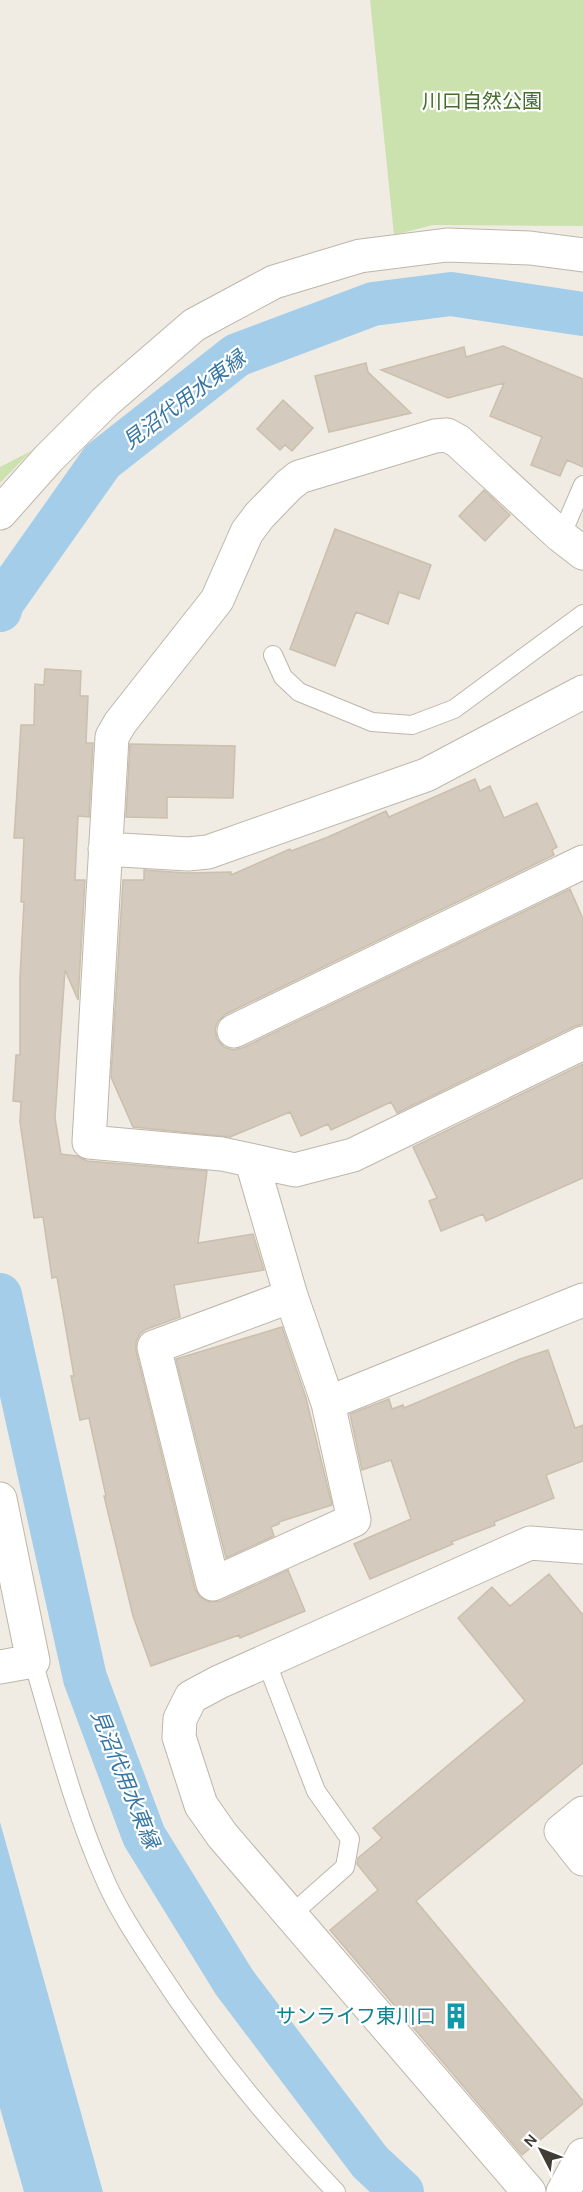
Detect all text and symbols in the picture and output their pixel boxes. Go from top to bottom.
park label: 川口自然公園 [422,90,542,113]
water label: 見沼代用水東縁 [118,345,252,454]
water label: 見沼代用水東縁 [86,1706,164,1853]
building icon: サンライフ東川口 [441,2001,471,2031]
place label: サンライフ東川口 [276,2005,436,2028]
north arrow [511,2120,571,2180]
text: N [519,2130,541,2151]

